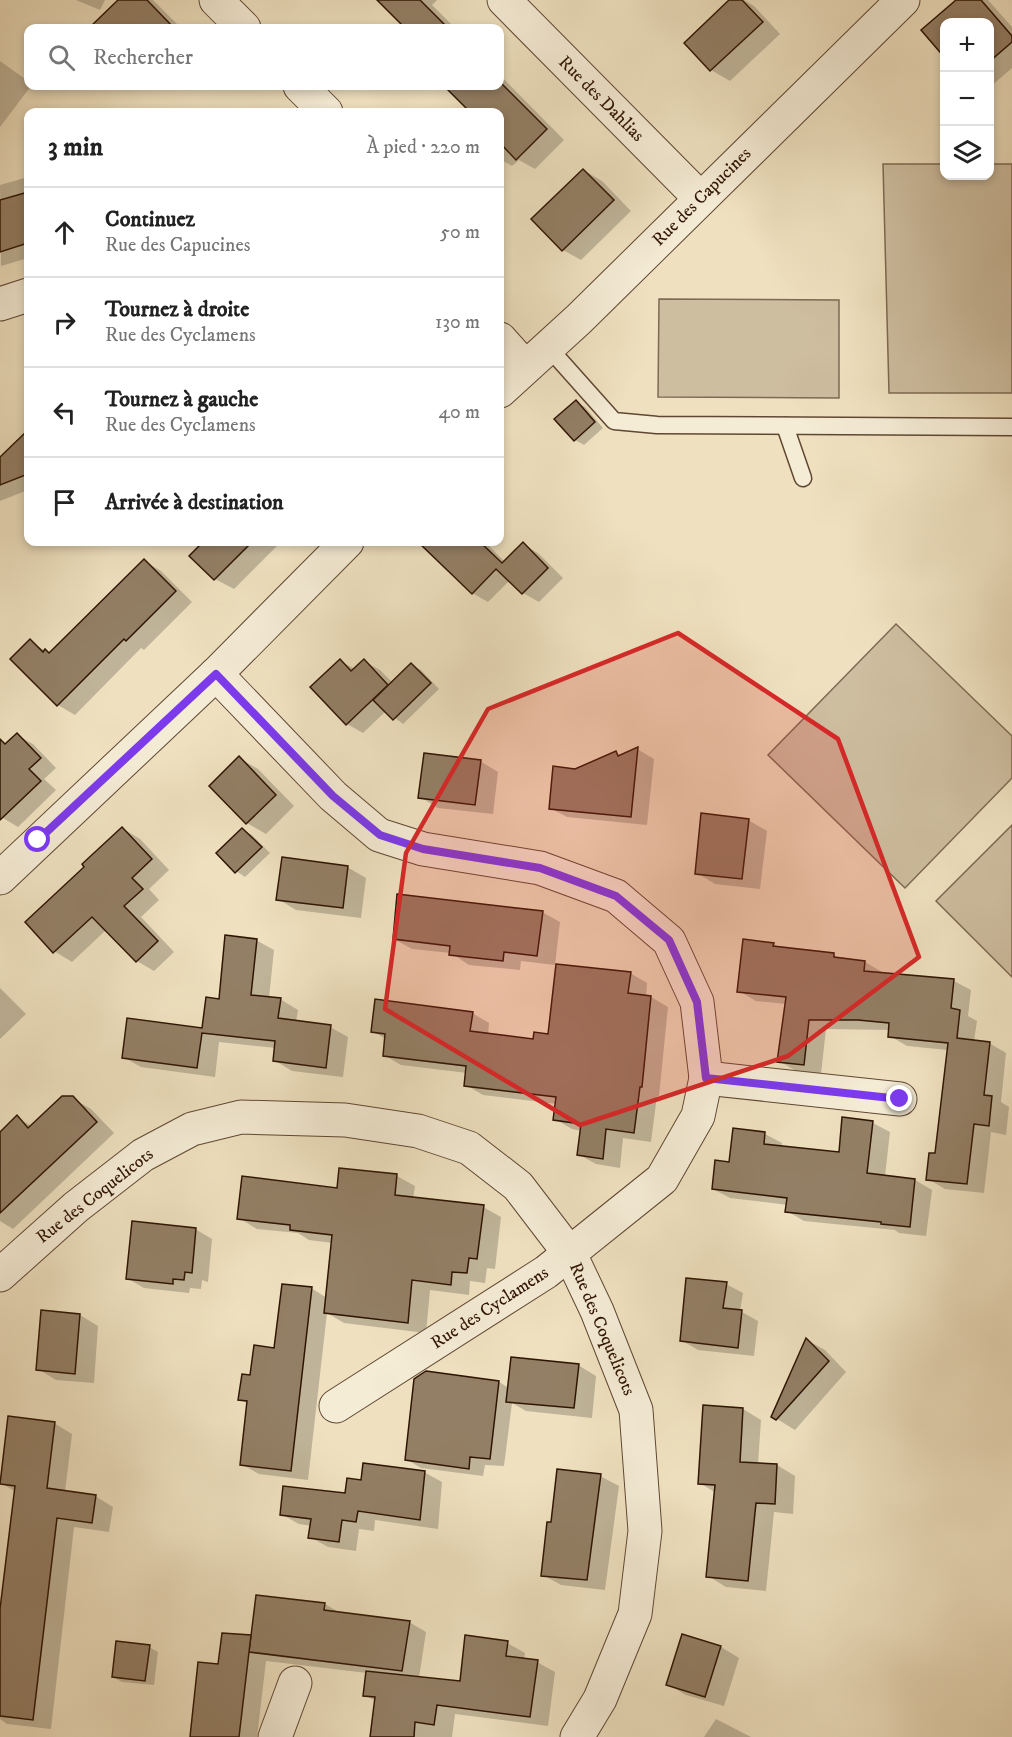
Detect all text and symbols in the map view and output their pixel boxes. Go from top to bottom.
map controls [940,18,994,180]
button: + [940,18,994,72]
search box [24,24,504,90]
icon: search [45,41,78,74]
text: Rechercher [93,44,193,71]
street label: Rue des Dahlias [553,51,649,147]
button: − [940,72,994,126]
button: layers [940,126,994,180]
text: 3 min [48,131,103,164]
text: À pied · 220 m [366,135,480,160]
street label: Rue des Capucines [648,143,756,251]
text: Continuez [105,206,195,233]
icon: ahead [48,216,81,249]
text: 50 m [440,220,480,245]
text: Rue des Capucines [105,233,250,258]
text: Tournez à droite [105,296,249,323]
icon: right [48,306,81,339]
text: 130 m [435,310,480,335]
text: Rue des Cyclamens [105,323,256,348]
text: Tournez à gauche [105,386,258,413]
icon: left [48,396,81,429]
text: 40 m [438,400,480,425]
text: Rue des Cyclamens [105,413,256,438]
icon: arrive [48,486,81,519]
text: Arrivée à destination [105,489,284,516]
route start [24,826,50,852]
route end [886,1085,912,1111]
street label: Rue des Coquelicots [32,1143,158,1249]
street label: Rue des Coquelicots [564,1259,640,1399]
street label: Rue des Cyclamens [427,1262,553,1354]

